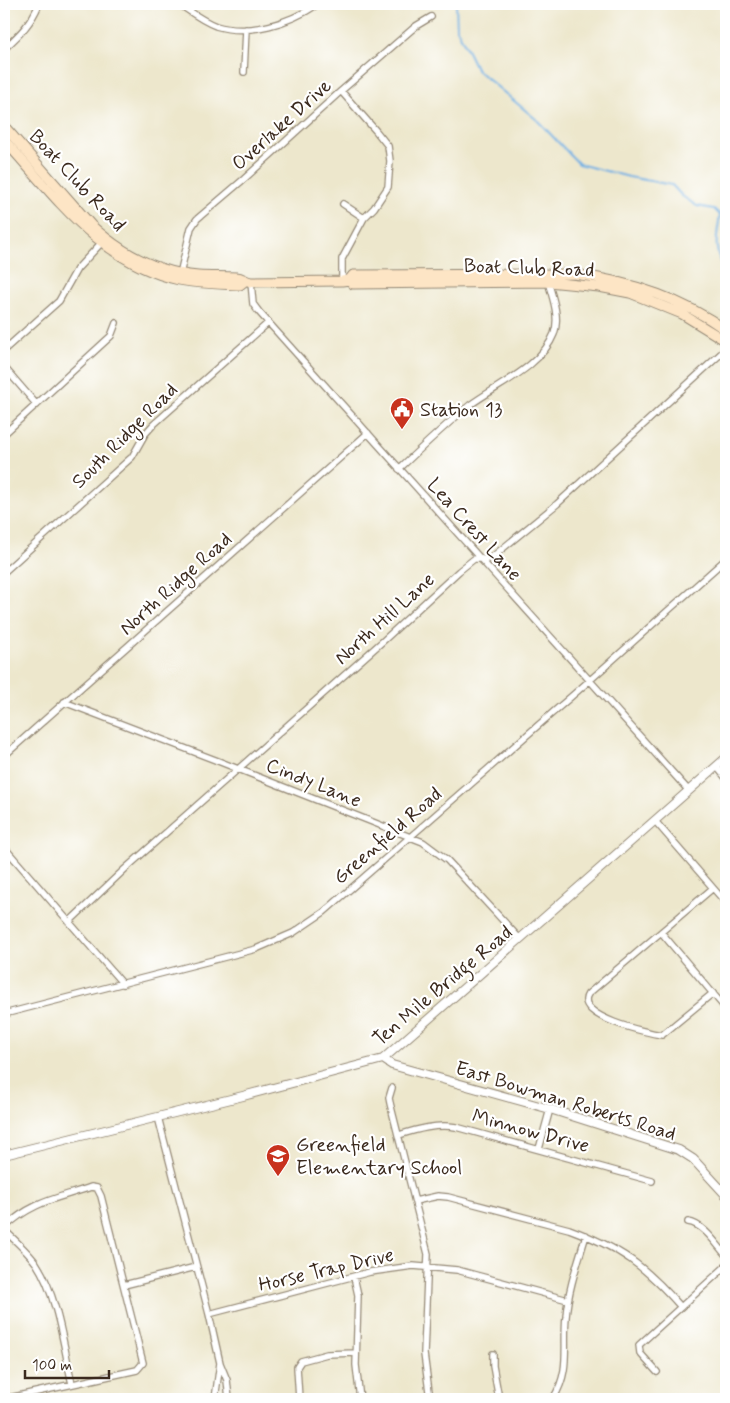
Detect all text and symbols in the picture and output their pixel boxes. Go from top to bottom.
street label: Overlake Drive [226,73,338,177]
street label: Boat Club Road [22,124,131,238]
street label: Boat Club Road [463,253,595,284]
street label: South Ridge Road [66,377,185,496]
public building icon: Station 13 [389,396,415,430]
place label: Station 13 [420,397,502,424]
street label: Lea Crest Lane [420,473,527,587]
street label: North Ridge Road [114,526,239,643]
street label: North Hill Lane [329,567,441,671]
street label: Cindy Lane [262,752,365,815]
street label: Greenfield Road [328,781,448,891]
street label: Ten Mile Bridge Road [367,920,520,1054]
street label: East Bowman Roberts Road [452,1055,679,1148]
street label: Minnow Drive [469,1103,592,1160]
place label: Greenfield Elementary School [296,1132,462,1182]
school or university icon: Greenfield Elementary School [265,1143,291,1177]
street label: Horse Trap Drive [256,1242,397,1299]
scale bar [25,1348,109,1380]
text: 100 m [32,1356,72,1376]

